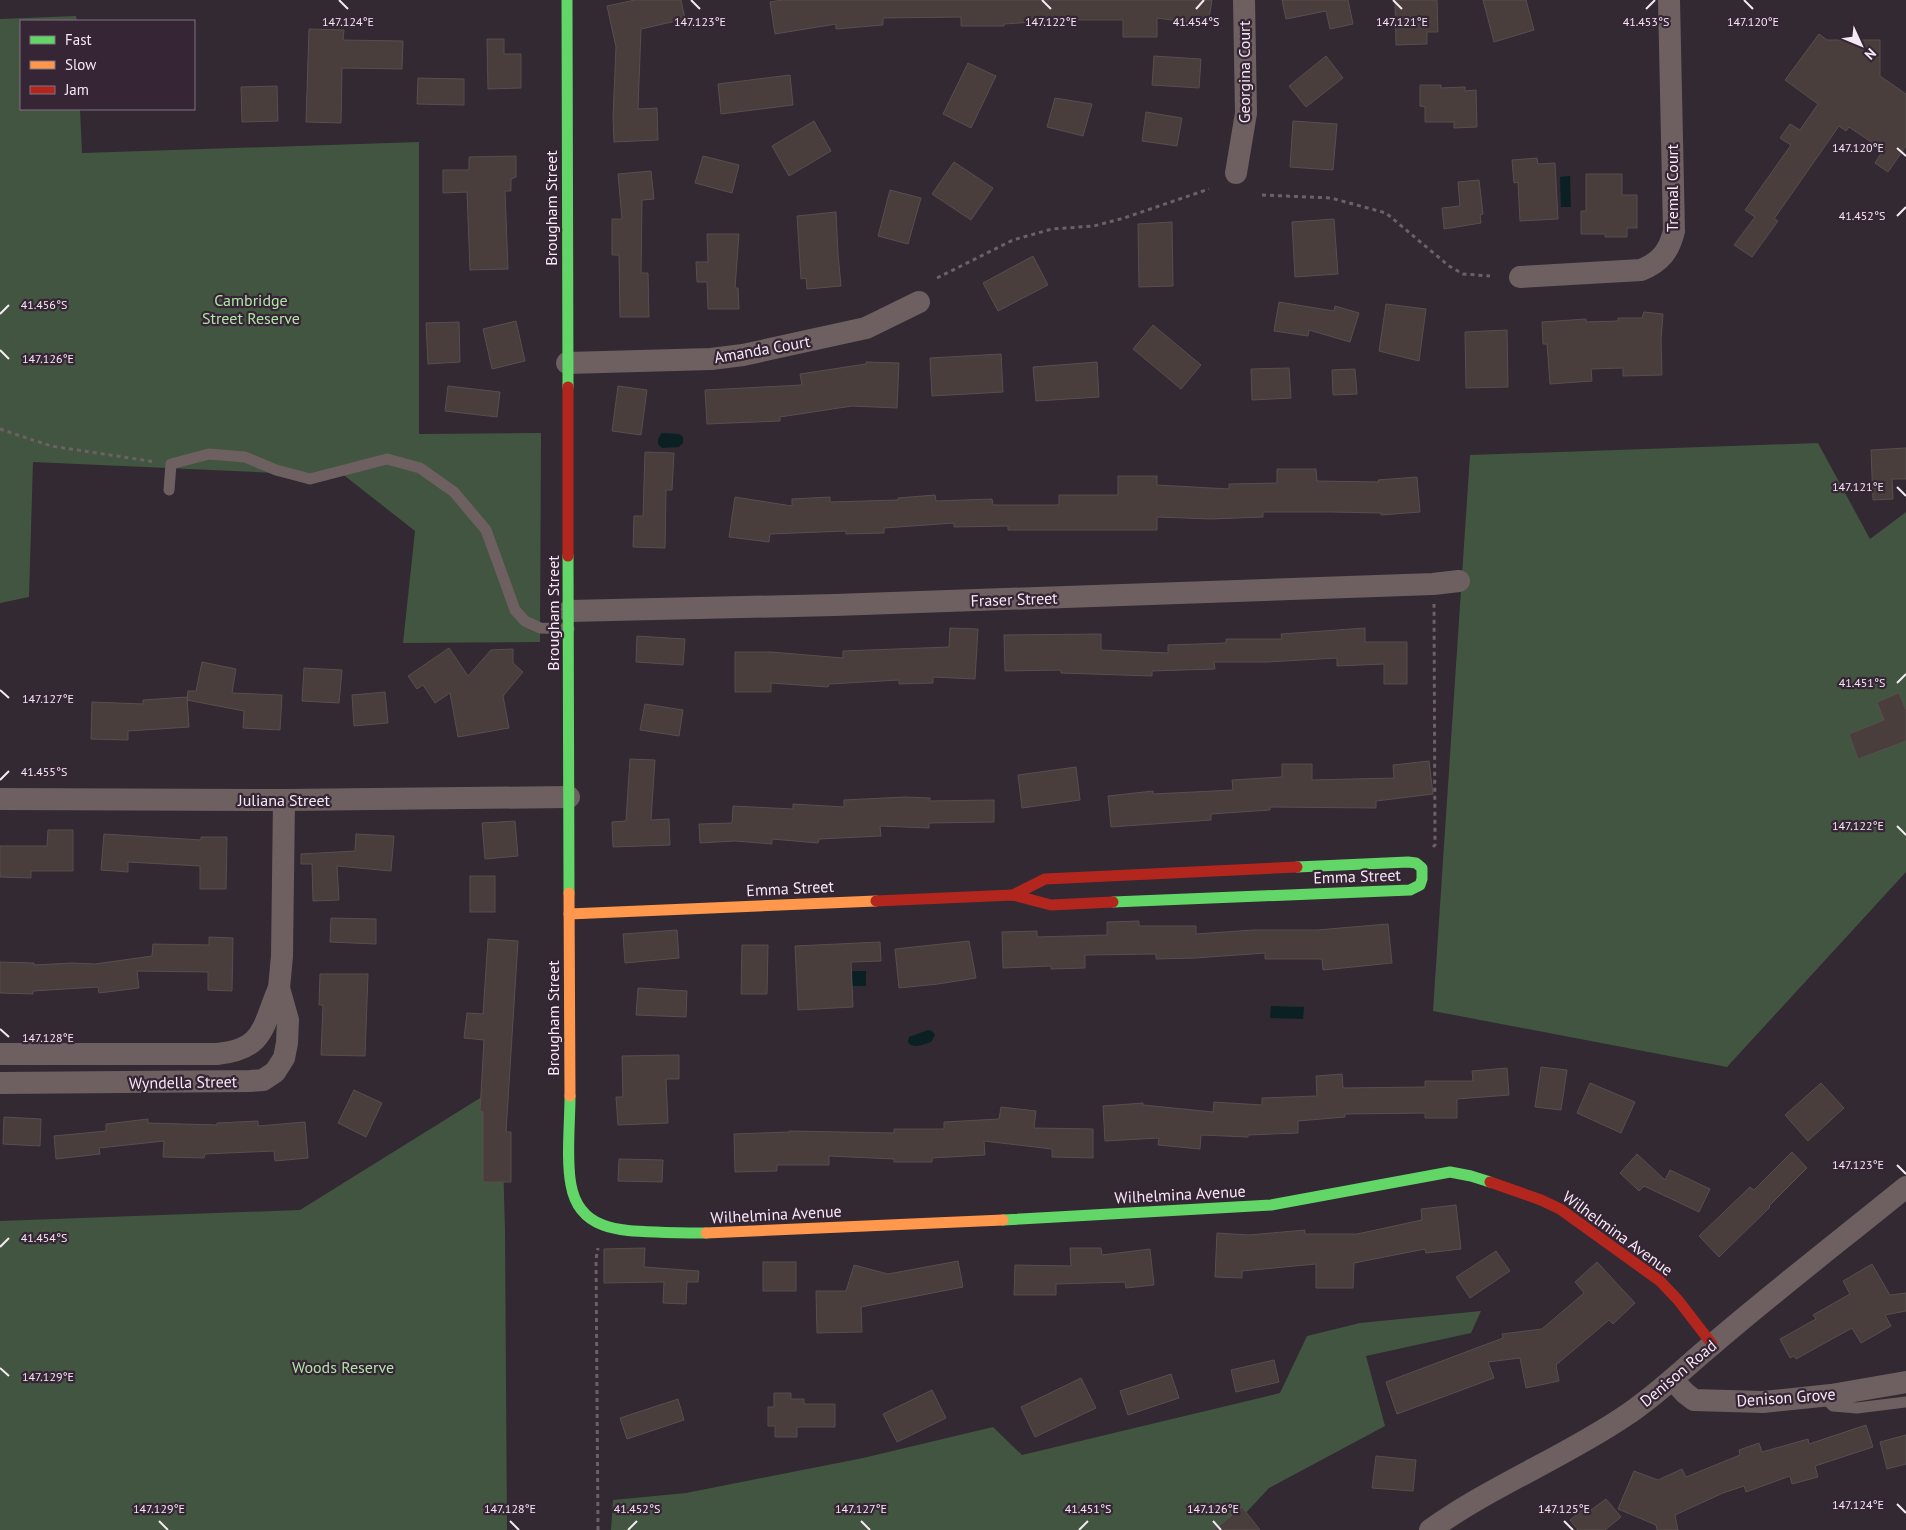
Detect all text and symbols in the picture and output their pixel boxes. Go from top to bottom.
text: 147.124°E [322,14,374,29]
text: 147.123°E [674,14,726,29]
text: 147.122°E [1025,14,1077,29]
text: 41.454°S [1173,14,1219,29]
text: 147.121°E [1376,14,1428,29]
text: 41.453°S [1623,14,1669,29]
text: 147.120°E [1727,14,1779,29]
legend [20,20,195,110]
street label: Georgina Court [1234,20,1254,123]
north arrow [1836,20,1886,70]
text: Fast [65,30,92,49]
text: N [1861,44,1880,64]
text: Slow [65,55,96,74]
text: Jam [64,80,89,99]
text: 147.120°E [1832,140,1884,155]
street label: Tremal Court [1662,144,1682,232]
street label: Brougham Street [541,150,561,266]
text: 41.452°S [1839,208,1885,223]
park label: Cambridge Street Reserve [202,290,300,328]
text: 41.456°S [21,297,67,312]
street label: Amanda Court [713,331,812,367]
text: 147.126°E [22,351,74,366]
text: 147.121°E [1832,479,1884,494]
street label: Brougham Street [543,555,563,671]
street label: Fraser Street [970,587,1058,611]
text: 41.451°S [1839,675,1885,690]
text: 147.127°E [22,691,74,706]
text: 41.455°S [21,764,67,779]
street label: Juliana Street [237,790,331,810]
text: 147.122°E [1832,818,1884,833]
street label: Emma Street [1313,864,1402,888]
street label: Emma Street [746,876,835,900]
street label: Brougham Street [543,960,563,1076]
text: 147.128°E [22,1030,74,1045]
street label: Wyndella Street [129,1071,238,1093]
text: 147.123°E [1832,1157,1884,1172]
street label: Wilhelmina Avenue [1114,1181,1246,1207]
street label: Wilhelmina Avenue [1559,1186,1677,1280]
street label: Wilhelmina Avenue [710,1201,842,1227]
text: 41.454°S [21,1230,67,1245]
street label: Denison Road [1636,1335,1720,1411]
park label: Woods Reserve [292,1357,394,1377]
text: 147.129°E [22,1369,74,1384]
street label: Denison Grove [1736,1384,1836,1410]
text: 147.124°E [1832,1497,1884,1512]
text: 147.129°E [133,1501,185,1516]
text: 147.128°E [484,1501,536,1516]
text: 41.452°S [614,1501,660,1516]
text: 147.127°E [835,1501,887,1516]
text: 41.451°S [1065,1501,1111,1516]
text: 147.126°E [1187,1501,1239,1516]
text: 147.125°E [1538,1501,1590,1516]

